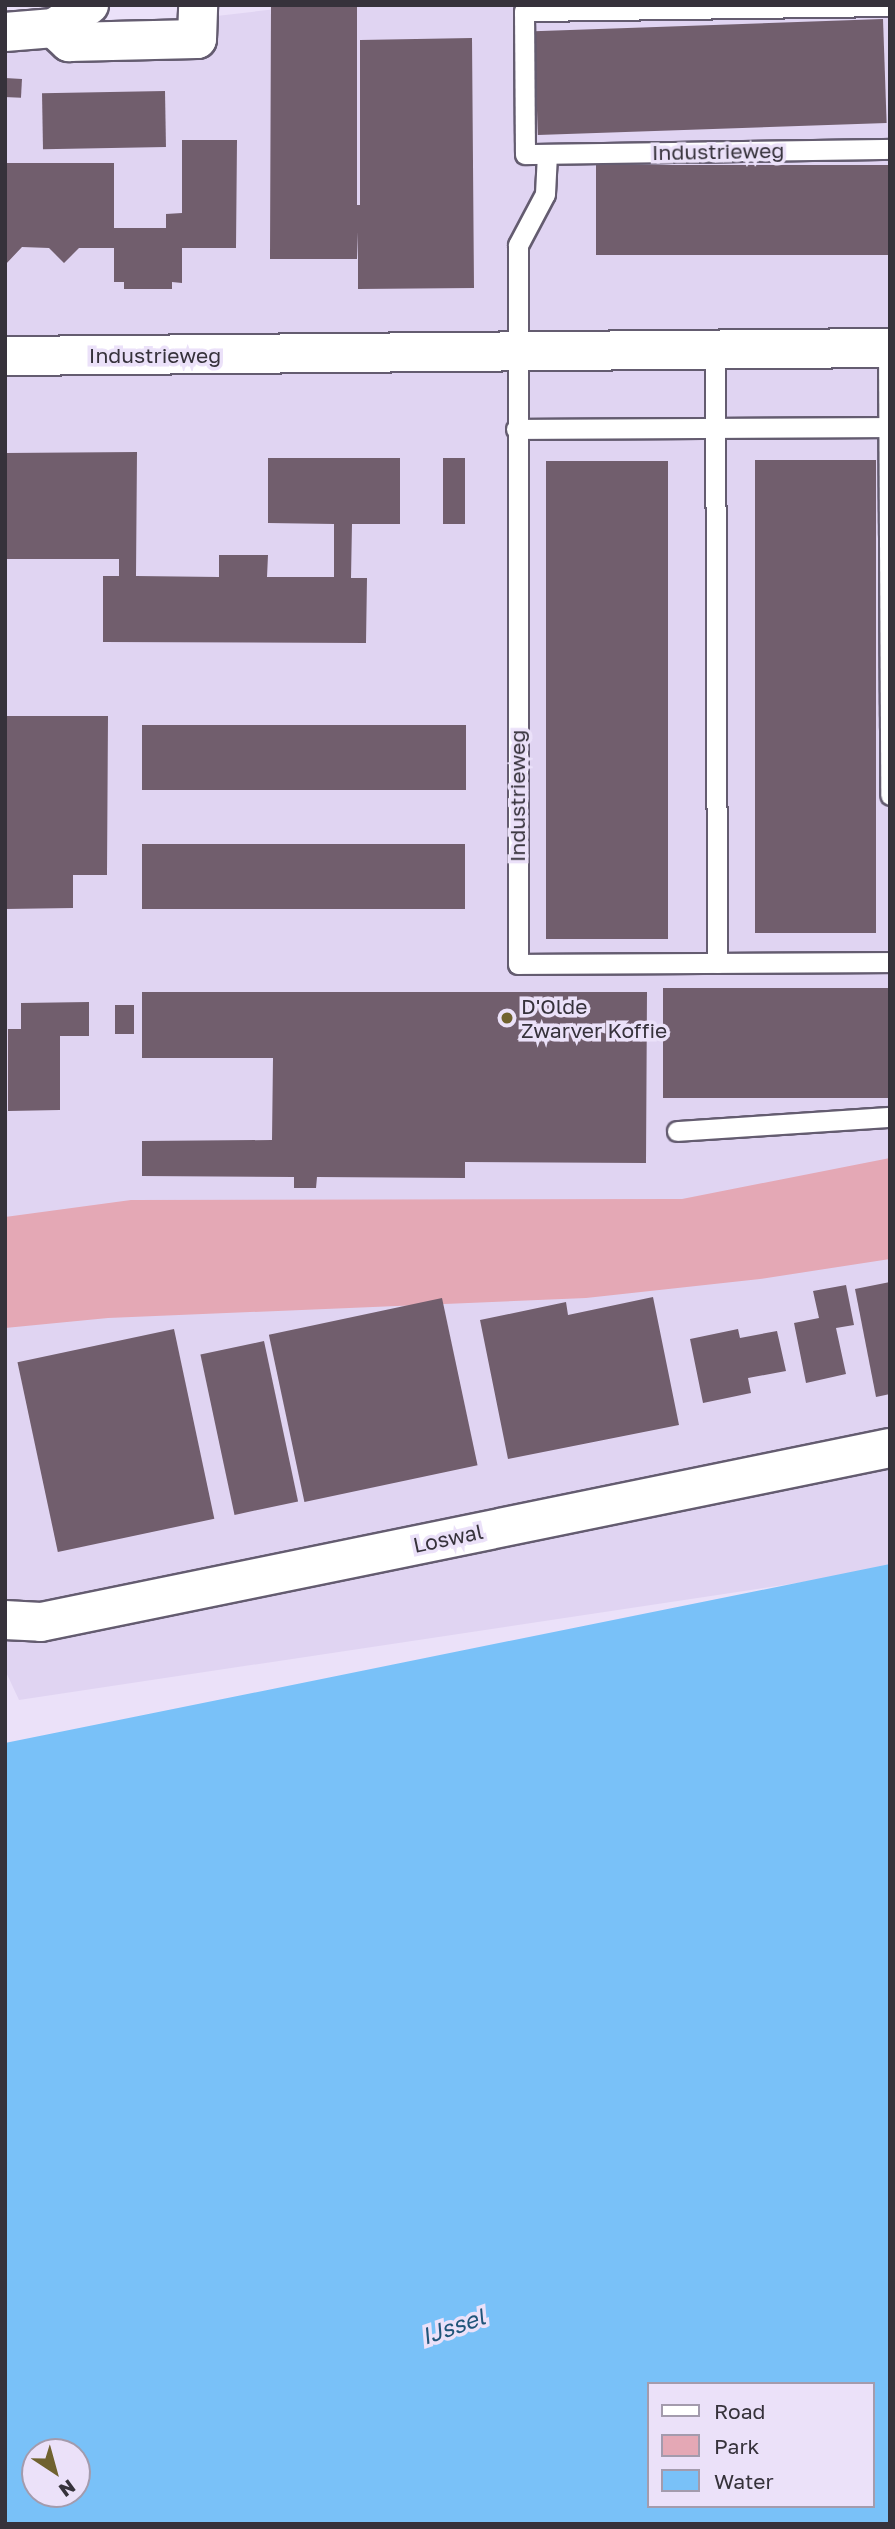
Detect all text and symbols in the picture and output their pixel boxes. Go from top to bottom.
street label: Industrieweg [652,137,784,165]
street label: Industrieweg [89,342,221,368]
street label: Industrieweg [504,730,530,862]
place label: D'Olde Zwarver Koffie [521,993,667,1043]
marker: D'Olde Zwarver Koffie [499,1010,515,1026]
street label: Loswal [411,1518,485,1558]
water label: IJssel [418,2302,488,2350]
legend [646,2382,874,2508]
text: Road [714,2398,765,2424]
text: Park [714,2433,759,2459]
north arrow [21,2438,91,2508]
text: Water [714,2468,774,2494]
text: N [55,2475,80,2502]

